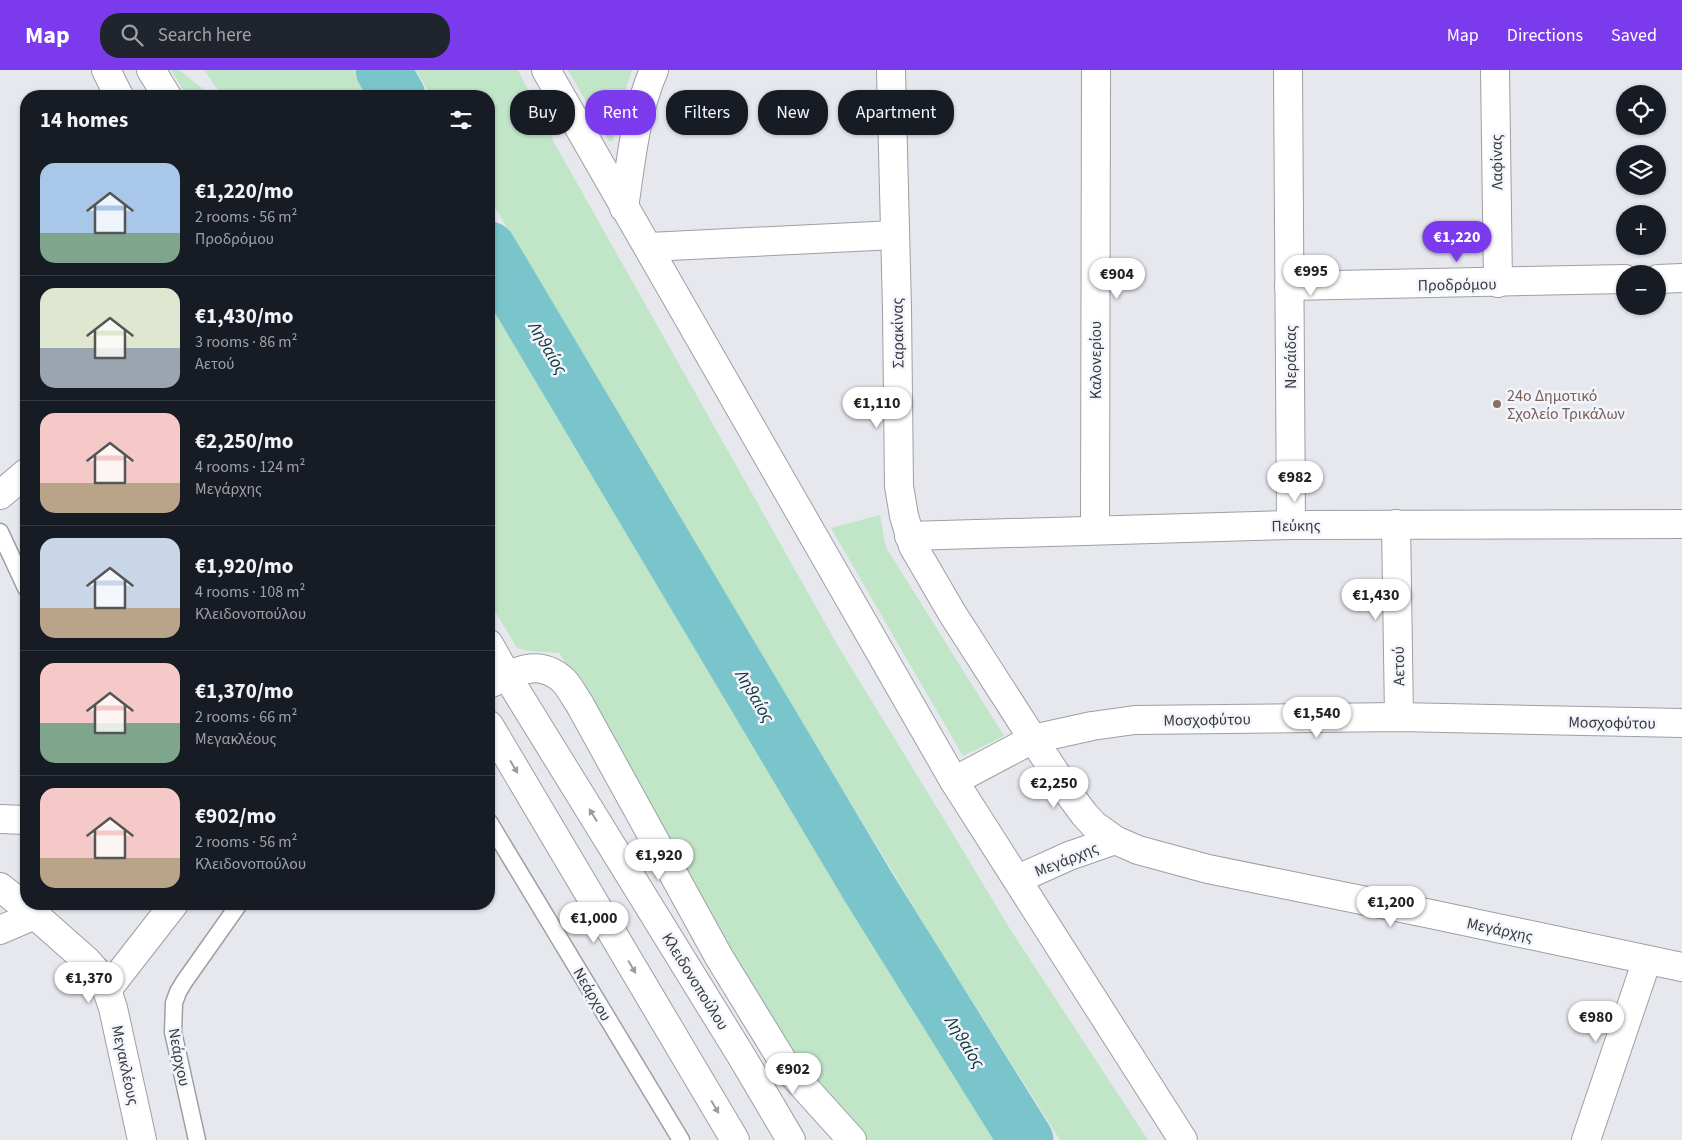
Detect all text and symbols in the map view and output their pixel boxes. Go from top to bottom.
search box [100,13,450,58]
text: Map [25,18,70,53]
icon: search [118,21,146,49]
text: Search here [158,22,251,49]
text: Map [1447,23,1479,48]
text: Directions [1507,23,1583,48]
text: Saved [1611,23,1657,48]
map controls [1616,85,1666,315]
button: locate [1616,85,1666,135]
chip: Buy [510,90,575,135]
chip: Rent [585,90,656,135]
chip: Filters [666,90,748,135]
chip: New [758,90,828,135]
chip: Apartment [838,90,954,135]
text: 14 homes [40,105,128,135]
icon: filters [447,106,475,134]
street label: Λαφίνας [1486,134,1508,190]
button: layers [1616,145,1666,195]
text: €1,220/mo [195,176,294,206]
icon: home [80,183,140,243]
button: + [1616,205,1666,255]
text: 2 rooms · 56 m² [195,206,297,228]
pin: €1,220 [1416,220,1498,263]
text: €1,220 [1433,226,1481,248]
text: Προδρόμου [195,228,274,250]
pin: €995 [1281,254,1341,297]
pin: €904 [1087,258,1147,300]
text: €995 [1294,260,1328,282]
text: €904 [1100,263,1134,285]
button: − [1616,265,1666,315]
street label: Προδρόμου [1417,273,1497,297]
street label: Σαρακίνας [886,297,910,368]
text: €1,430/mo [195,301,294,331]
icon: home [80,308,140,368]
water label: Ληθαίος [521,316,573,380]
street label: Καλονερίου [1085,321,1107,399]
street label: Νεράιδας [1280,325,1302,389]
text: 3 rooms · 86 m² [195,331,297,353]
text: Αετού [195,353,234,375]
place label: 24ο Δημοτικό Σχολείο Τρικάλων [1507,385,1625,425]
pin: €1,110 [836,386,918,429]
text: €1,110 [853,392,901,414]
marker: 24ο Δημοτικό Σχολείο Τρικάλων [1491,398,1503,410]
text: €2,250/mo [195,426,294,456]
icon: home [80,433,140,493]
text: 4 rooms · 124 m² [195,456,305,478]
pin: €982 [1265,460,1325,503]
text: €982 [1278,466,1312,488]
text: Μεγάρχης [195,478,262,500]
street label: Πεύκης [1271,515,1321,537]
text: €1,920/mo [195,551,294,581]
icon: home [80,558,140,618]
pin: €1,430 [1335,578,1417,621]
text: 4 rooms · 108 m² [195,581,305,603]
text: €1,430 [1352,584,1400,606]
text: Κλειδονοπούλου [195,603,306,625]
street label: Αετού [1388,646,1410,686]
water label: Ληθαίος [728,664,780,728]
text: €1,370/mo [195,676,294,706]
icon: home [80,683,140,743]
pin: €1,540 [1276,696,1358,739]
text: €1,540 [1293,702,1341,724]
text: 2 rooms · 66 m² [195,706,297,728]
street label: Μοσχοφύτου [1163,708,1251,732]
street label: Μοσχοφύτου [1568,711,1656,735]
text: Μεγακλέους [195,728,276,750]
one-way arrow [509,761,518,774]
pin: €2,250 [1013,766,1095,809]
text: €2,250 [1030,772,1078,794]
text: €902/mo [195,801,276,831]
icon: home [80,808,140,868]
one-way arrow [588,808,597,821]
text: 2 rooms · 56 m² [195,831,297,853]
street label: Μεγάρχης [1031,837,1102,883]
pin: €1,920 [618,838,700,881]
text: €1,920 [635,844,683,866]
text: Κλειδονοπούλου [195,853,306,875]
pin: €1,200 [1350,886,1432,928]
text: €1,200 [1367,891,1415,913]
pin: €1,000 [553,902,635,944]
text: €1,000 [570,907,618,929]
street label: Μεγάρχης [1465,912,1535,948]
street label: Κλειδονοπούλου [656,929,734,1034]
one-way arrow [628,961,637,974]
pin: €1,370 [48,962,130,1004]
street label: Νεάρχου [568,964,617,1025]
text: €1,370 [65,967,113,989]
pin: €980 [1566,1000,1626,1043]
text: €980 [1579,1006,1613,1028]
water label: Ληθαίος [938,1010,991,1074]
street label: Μεγακλέους [106,1023,144,1107]
street label: Νεάρχου [163,1026,195,1088]
pin: €902 [763,1052,823,1095]
text: €902 [776,1058,810,1080]
one-way arrow [711,1100,720,1113]

